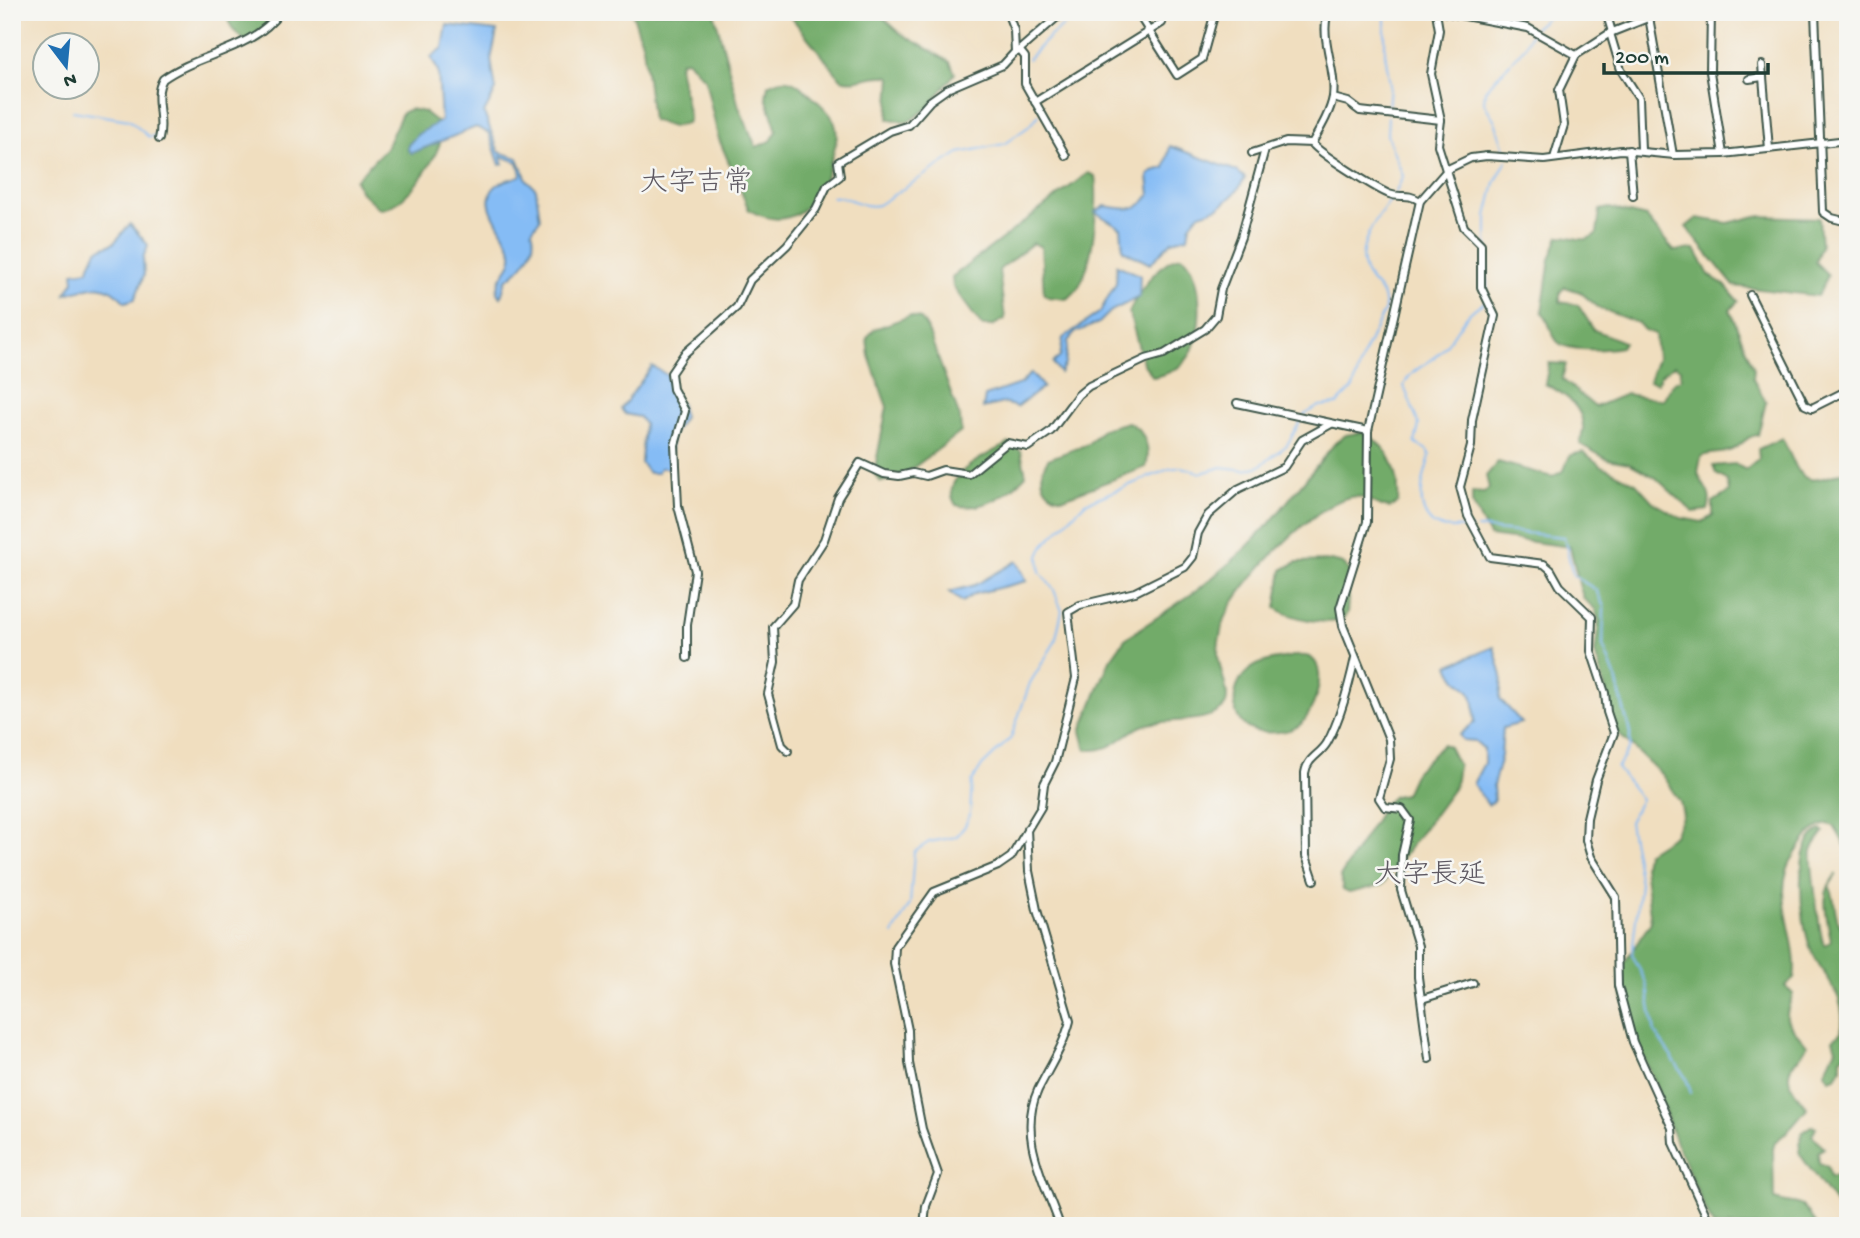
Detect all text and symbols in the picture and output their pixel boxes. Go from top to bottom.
north arrow [32,32,102,102]
scale bar [1604,32,1769,76]
text: 200 m [1615,47,1669,72]
text: N [61,66,79,92]
district label: 大字吉常 [640,167,752,201]
district label: 大字長延 [1374,859,1486,893]

